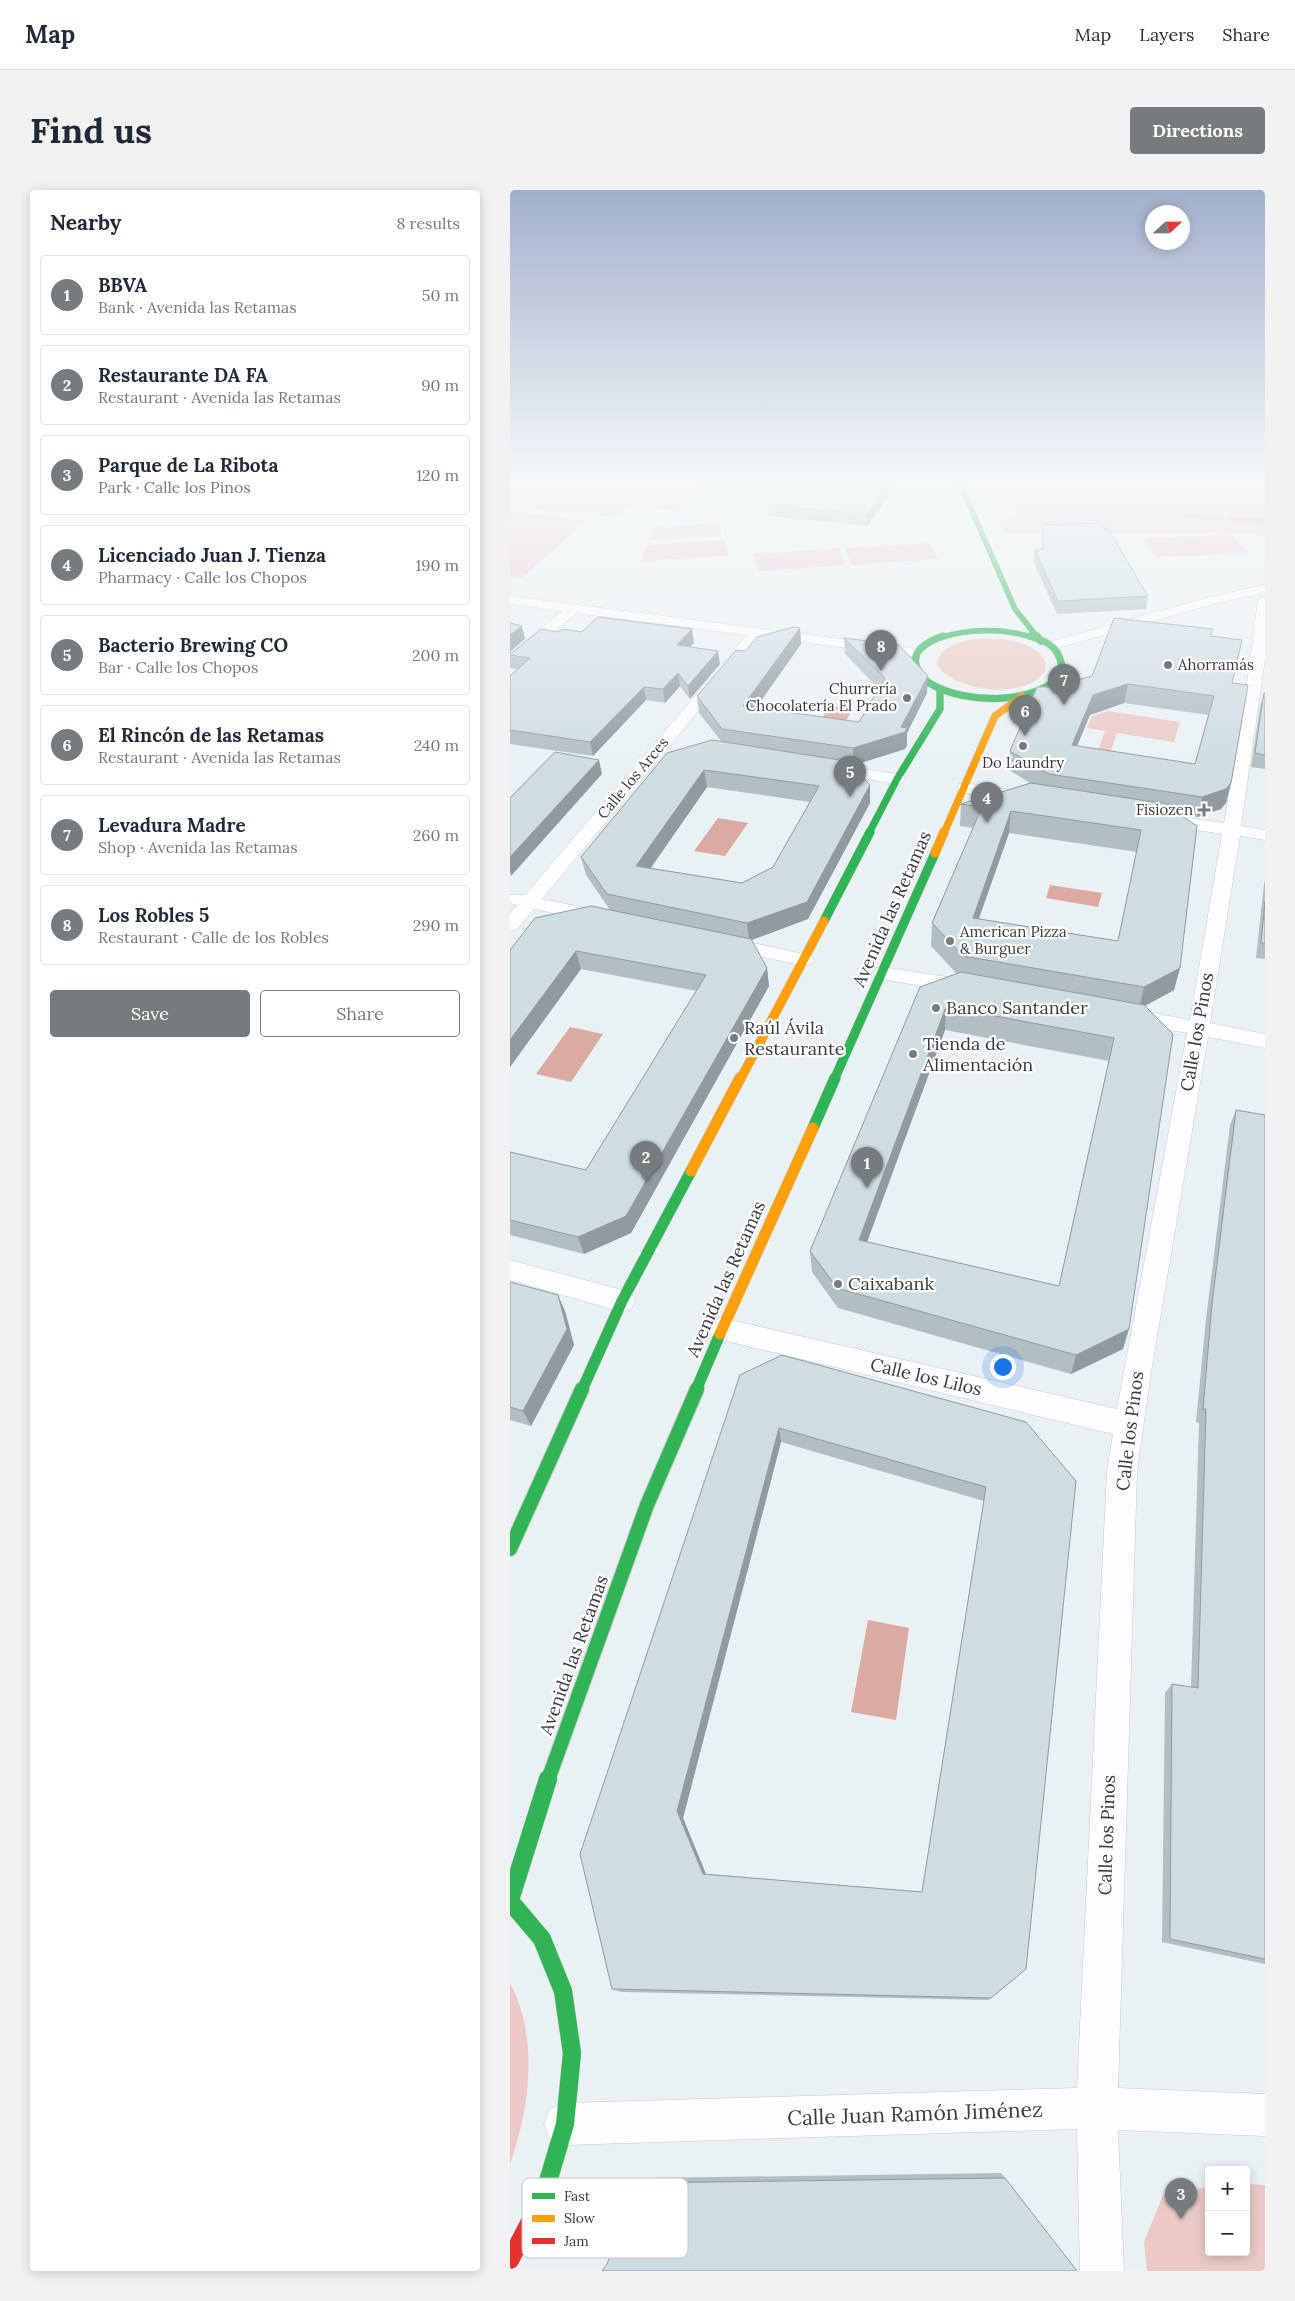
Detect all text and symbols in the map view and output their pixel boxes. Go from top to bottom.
text: Map [25,19,75,50]
text: Map [1075,23,1111,46]
text: Layers [1139,23,1194,46]
text: Share [1222,23,1270,46]
button: Directions [1130,107,1265,154]
text: Find us [30,108,152,153]
north arrow [1145,205,1190,250]
text: Nearby [50,209,121,236]
text: 8 results [396,213,460,233]
text: BBVA [98,273,147,297]
text: 1 [64,285,70,305]
text: 50 m [422,285,459,305]
text: Bank · Avenida las Retamas [98,297,297,317]
text: Restaurante DA FA [98,363,268,387]
text: 2 [63,375,71,395]
text: 90 m [421,375,459,395]
text: Restaurant · Avenida las Retamas [98,387,341,407]
text: Parque de La Ribota [98,453,278,477]
text: 3 [63,465,71,485]
text: 120 m [416,465,459,485]
text: Park · Calle los Pinos [98,477,251,497]
text: Licenciado Juan J. Tienza [98,543,326,567]
text: 4 [63,555,71,575]
text: 190 m [415,555,459,575]
text: Pharmacy · Calle los Chopos [98,567,307,587]
pin: 8 [865,630,897,671]
text: Bacterio Brewing CO [98,633,288,657]
text: 5 [63,645,71,665]
text: 200 m [412,645,459,665]
place label: Ahorramás [1177,655,1254,674]
text: Bar · Calle los Chopos [98,657,258,677]
marker: Ahorramás [1162,659,1174,671]
pin: 7 [1048,664,1080,705]
place label: Churrería Chocolatería El Prado [746,679,897,715]
marker: Churrería Chocolatería El Prado [901,692,913,704]
pin: 6 [1009,695,1041,736]
text: El Rincón de las Retamas [98,723,324,747]
street label: Calle los Arces [593,733,672,822]
text: 6 [62,735,72,755]
text: 240 m [414,735,459,755]
marker: Do Laundry [1017,740,1029,752]
text: Restaurant · Avenida las Retamas [98,747,341,767]
place label: Do Laundry [982,753,1064,772]
pin: 5 [834,756,866,797]
pin: 4 [971,782,1003,823]
place label: Fisiozen [1136,800,1193,819]
marker: Fisiozen [1197,803,1211,817]
text: Levadura Madre [98,813,246,837]
text: 7 [63,825,71,845]
text: 260 m [413,825,459,845]
street label: Avenida las Retamas [846,827,936,991]
text: Shop · Avenida las Retamas [98,837,298,857]
text: Los Robles 5 [98,903,209,927]
text: 8 [62,915,72,935]
text: 290 m [413,915,459,935]
place label: American Pizza & Burguer [959,922,1067,958]
text: Restaurant · Calle de los Robles [98,927,329,947]
marker: American Pizza & Burguer [944,935,956,947]
street label: Calle los Pinos [1175,971,1218,1093]
button: Save [50,990,250,1037]
button: Share [260,990,460,1037]
place label: Banco Santander [946,996,1088,1019]
marker: Banco Santander [930,1002,942,1014]
place label: Raúl Ávila Restaurante [744,1016,845,1060]
marker: Raúl Ávila Restaurante [728,1032,740,1044]
place label: Tienda de Alimentación [922,1032,1033,1076]
marker: Tienda de Alimentación [907,1048,919,1060]
pin: 2 [630,1141,662,1182]
pin: 1 [851,1147,883,1188]
street label: Avenida las Retamas [680,1197,770,1361]
place label: Caixabank [848,1272,934,1295]
marker: Caixabank [832,1278,844,1290]
street label: Calle los Lilos [868,1352,984,1401]
your location [990,1354,1016,1380]
street label: Calle los Pinos [1111,1370,1148,1492]
street label: Avenida las Retamas [534,1572,613,1739]
street label: Calle los Pinos [1093,1774,1120,1896]
street label: Calle Juan Ramón Jiménez [787,2096,1043,2131]
map controls [1205,2166,1250,2256]
button: + [1205,2166,1250,2211]
legend [522,2178,688,2258]
pin: 3 [1165,2178,1197,2219]
text: Fast [564,2187,591,2205]
text: Slow [564,2209,596,2227]
button: − [1205,2211,1250,2256]
text: Jam [563,2232,589,2250]

